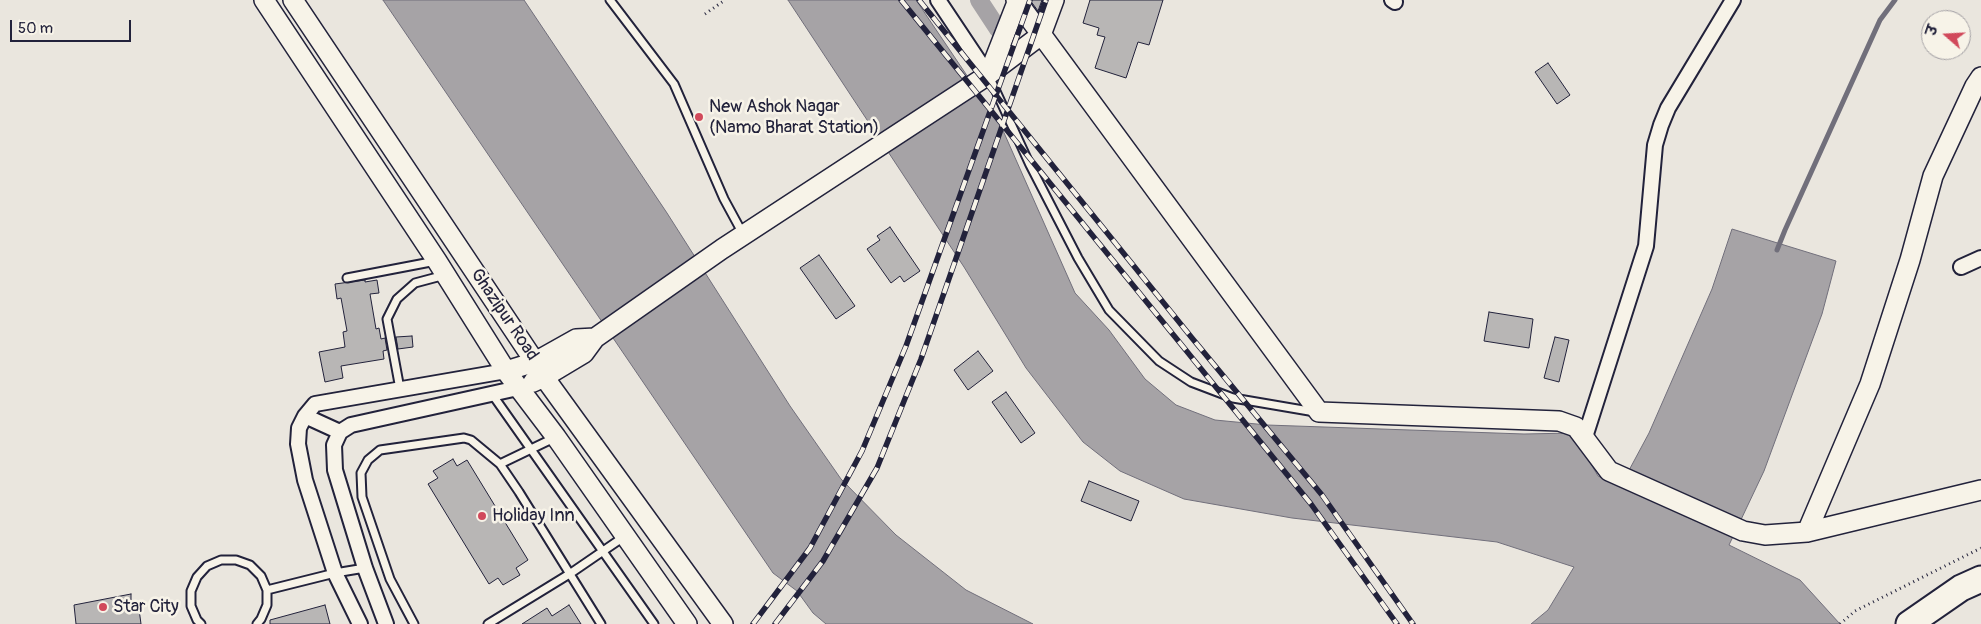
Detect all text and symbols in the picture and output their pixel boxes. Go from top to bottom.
scale bar [12,10,134,42]
north arrow [1921,10,1971,60]
text: 50 m [18,19,53,38]
text: उ [1923,23,1942,37]
place label: New Ashok Nagar (Namo Bharat Station) [709,96,879,138]
marker: New Ashok Nagar (Namo Bharat Station) [693,111,705,123]
street label: Ghazipur Road [465,265,543,365]
place label: Holiday Inn [492,505,575,527]
marker: Holiday Inn [476,510,488,522]
place label: Star City [113,596,179,618]
marker: Star City [97,601,109,613]

